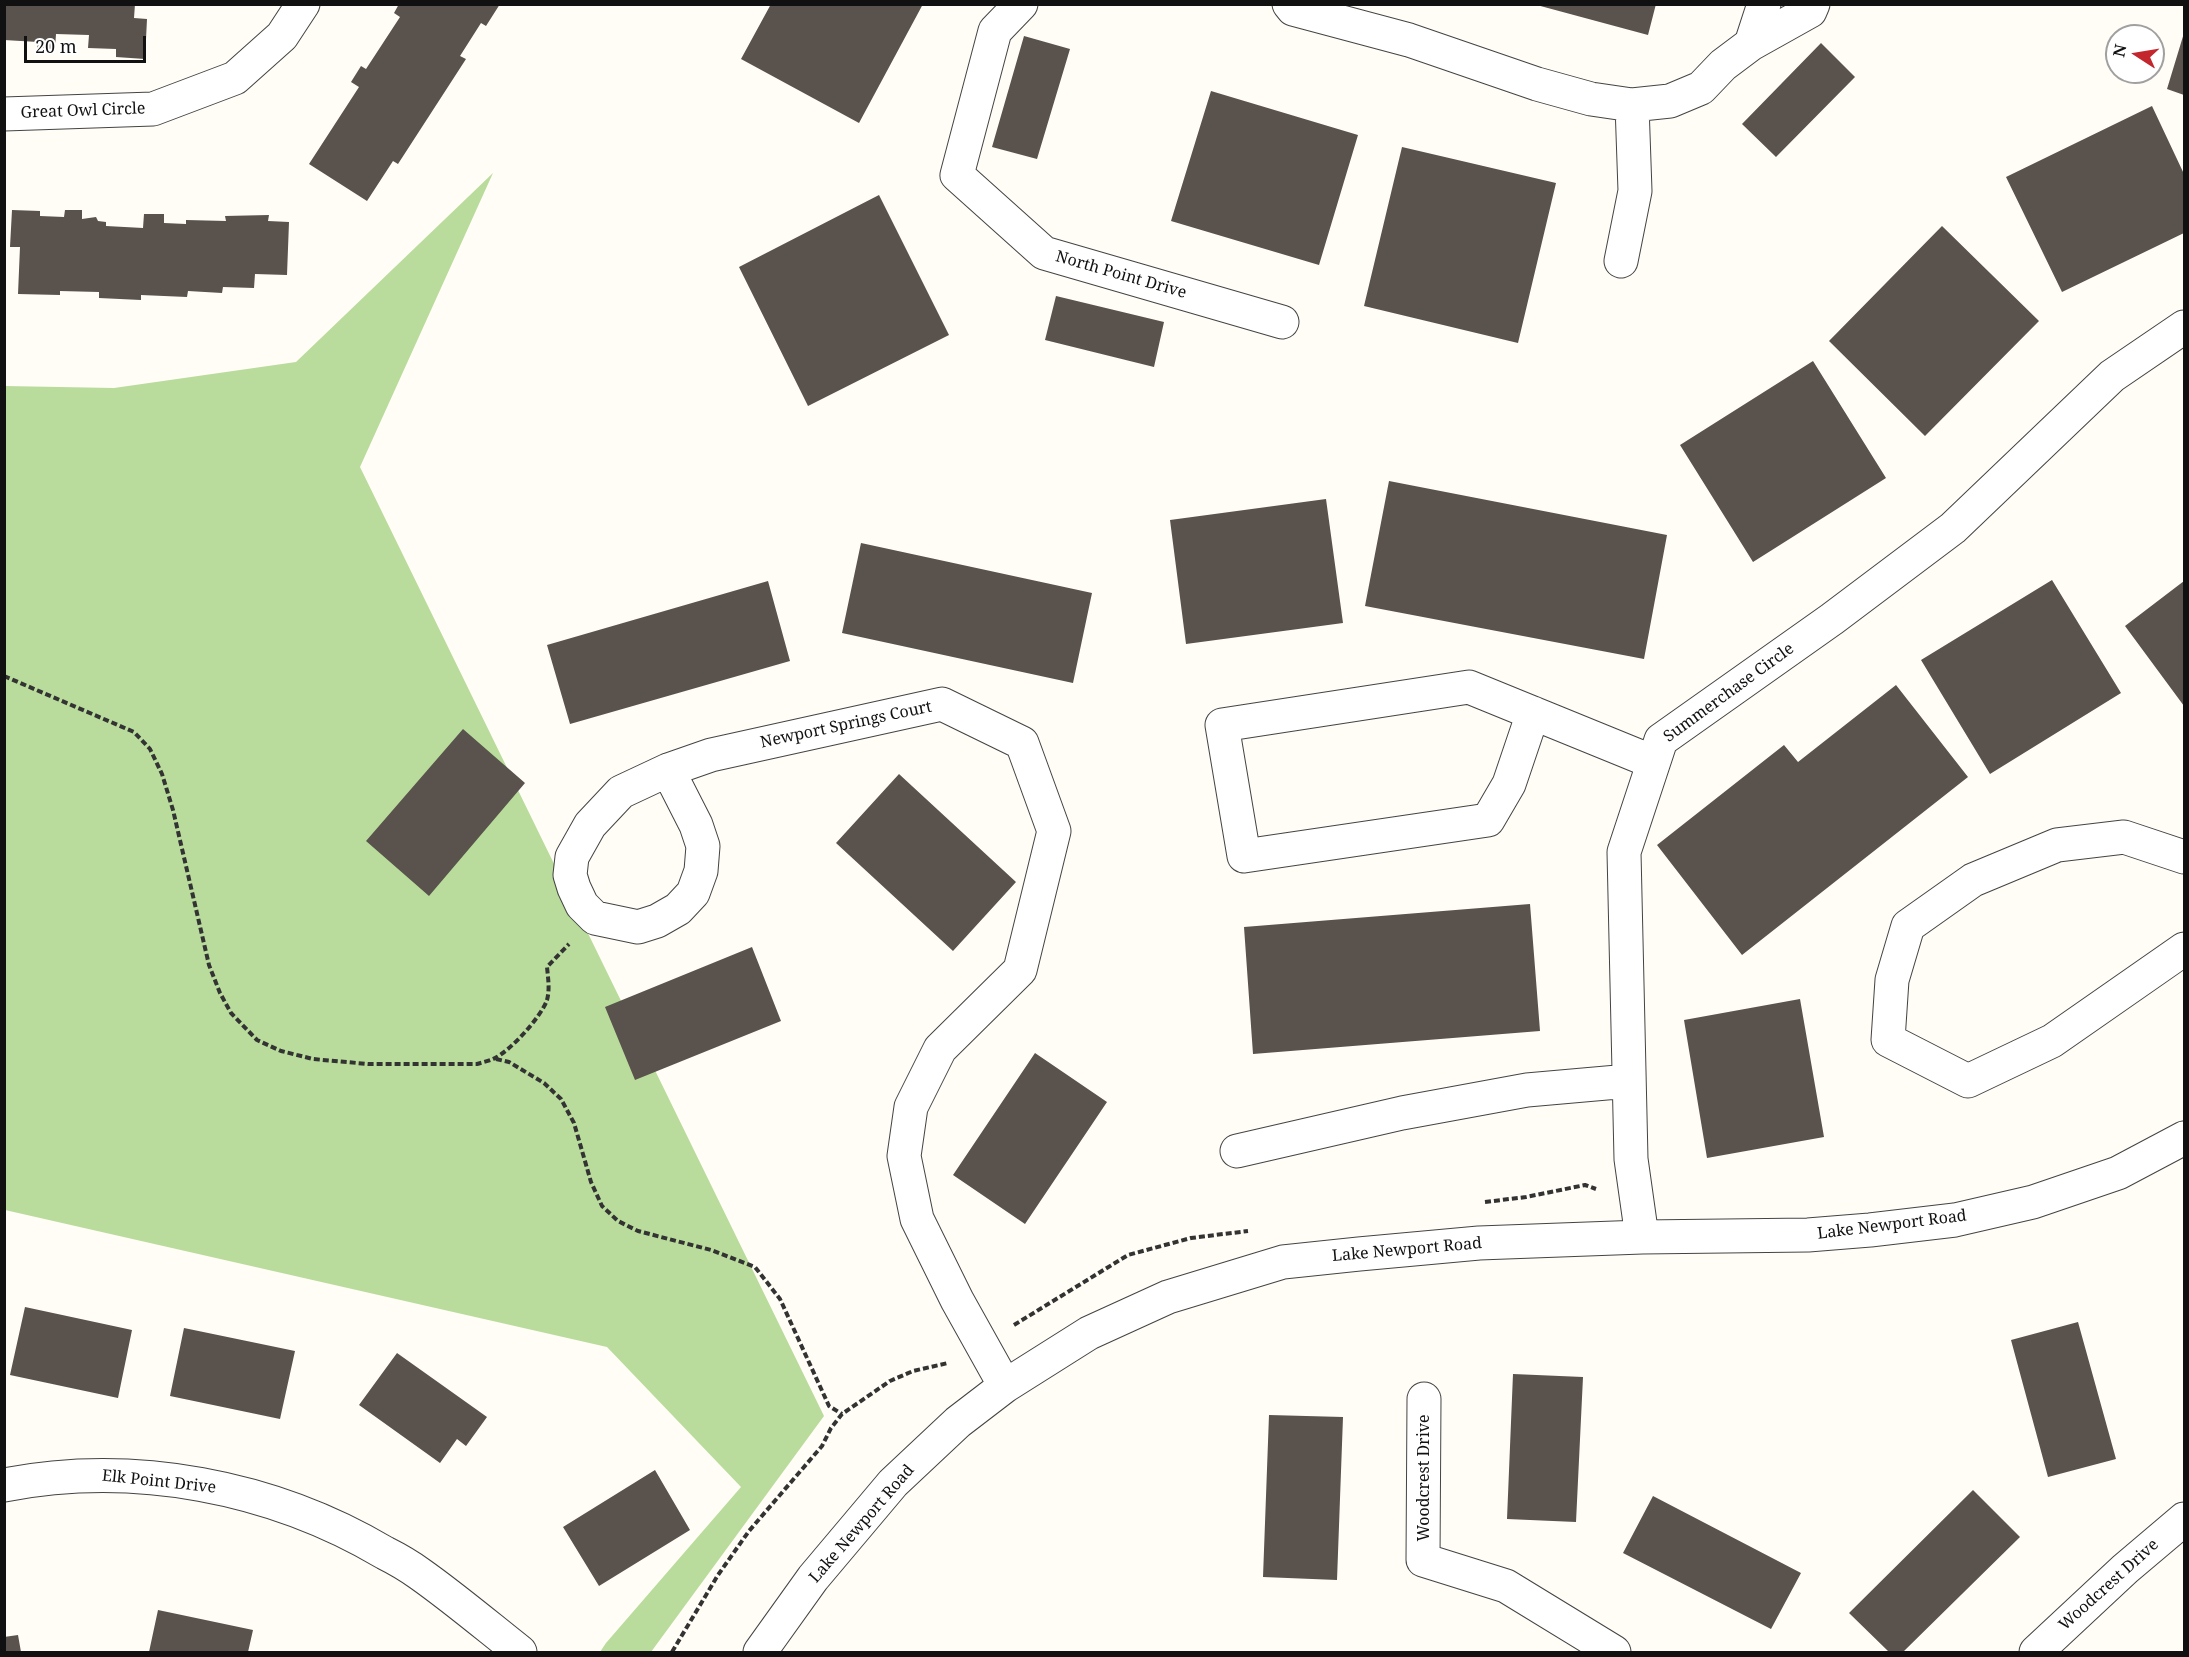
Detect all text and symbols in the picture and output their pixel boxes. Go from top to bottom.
scale bar [27,24,148,62]
north arrow [2105,24,2165,84]
text: 20 m [35,34,77,58]
text: N [2107,42,2131,59]
street label: Great Owl Circle [20,99,146,123]
street label: North Point Drive [1053,247,1189,303]
street label: Summerchase Circle [1660,639,1798,747]
street label: Newport Springs Court [759,697,933,753]
street label: Lake Newport Road [1816,1206,1968,1244]
street label: Lake Newport Road [1331,1234,1483,1266]
street label: Woodcrest Drive [1414,1414,1434,1542]
street label: Lake Newport Road [805,1461,919,1587]
street label: Elk Point Drive [101,1466,217,1498]
street label: Woodcrest Drive [2055,1535,2163,1635]

